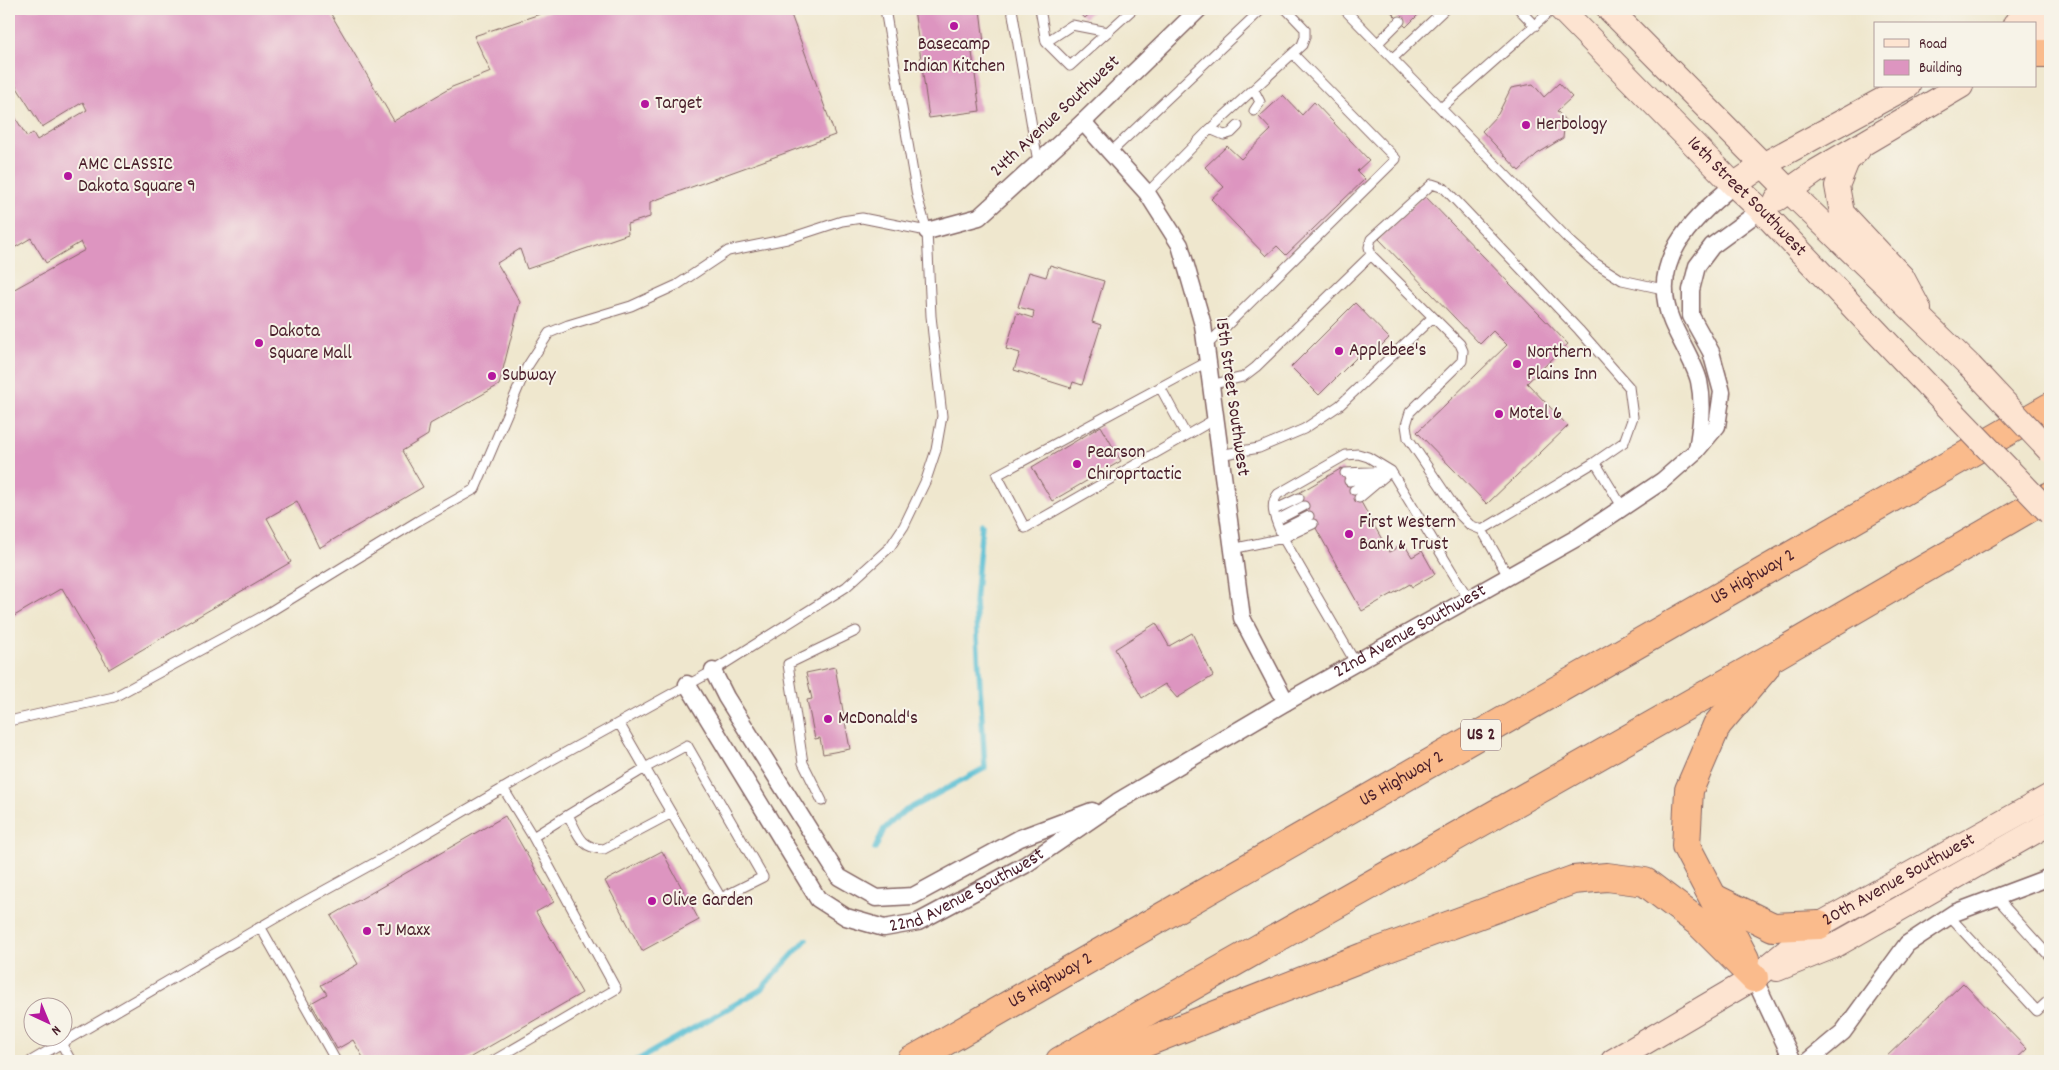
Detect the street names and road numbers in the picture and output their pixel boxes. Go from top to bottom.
street label: 24th Avenue Southwest [985,50,1127,184]
street label: 16th Street Southwest [1680,131,1813,263]
street label: 15th Street Southwest [1207,316,1255,478]
street label: US Highway 2 [1706,542,1800,613]
street label: 22nd Avenue Southwest [1329,578,1492,686]
road number: US 2 [1461,720,1501,750]
street label: US Highway 2 [1354,744,1449,814]
street label: 20th Avenue Southwest [1817,827,1980,934]
street label: 22nd Avenue Southwest [887,842,1050,940]
street label: US Highway 2 [1003,946,1098,1016]

